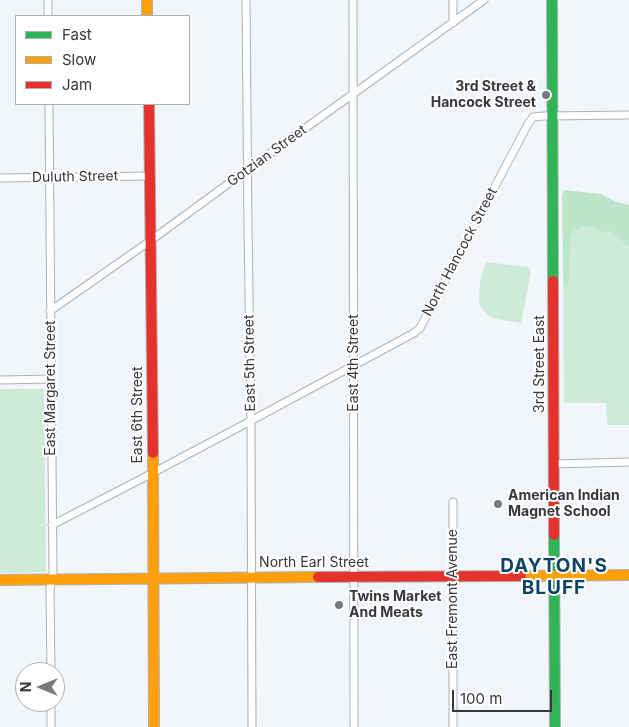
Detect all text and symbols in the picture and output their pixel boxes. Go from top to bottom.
legend [15,15,190,105]
text: Fast [62,25,92,44]
text: Slow [62,50,96,69]
text: Jam [62,75,92,94]
place label: 3rd Street & Hancock Street [431,79,536,111]
marker: 3rd Street & Hancock Street [540,89,552,101]
street label: Gotzian Street [224,122,310,190]
street label: Duluth Street [32,168,118,186]
street label: North Hancock Street [419,185,501,319]
street label: East 5th Street [241,314,259,412]
street label: East 4th Street [346,314,362,412]
street label: 3rd Street East [532,315,548,413]
street label: East Margaret Street [43,320,59,456]
street label: East 6th Street [130,366,146,464]
place label: American Indian Magnet School [508,488,620,520]
marker: American Indian Magnet School [492,498,504,510]
street label: East Fremont Avenue [445,529,461,669]
street label: North Earl Street [259,555,369,571]
district label: DAYTON'S BLUFF [499,555,609,599]
place label: Twins Market And Meats [349,589,441,622]
marker: Twins Market And Meats [333,599,345,611]
north arrow [15,662,65,712]
scale bar [454,680,554,712]
text: N [17,682,34,692]
text: 100 m [460,689,502,708]

